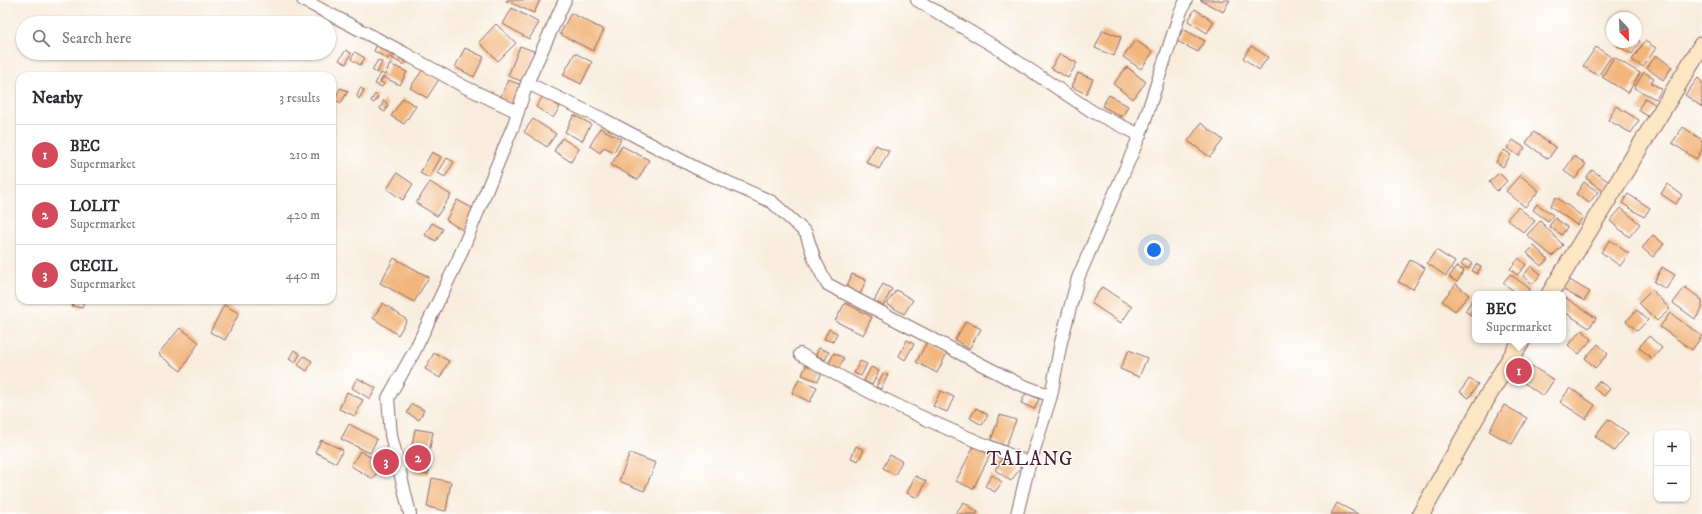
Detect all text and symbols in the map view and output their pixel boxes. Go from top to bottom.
north arrow [1606,12,1642,48]
search box [16,16,336,60]
icon: search [30,27,52,49]
text: Search here [62,29,131,48]
text: Nearby [32,87,82,109]
text: 3 results [279,90,320,106]
text: BEC [70,137,100,156]
text: 1 [43,147,47,163]
text: 210 m [289,147,320,163]
text: Supermarket [70,156,136,172]
text: LOLIT [70,197,120,216]
text: 2 [42,207,48,223]
text: 420 m [287,207,320,223]
text: Supermarket [70,216,136,232]
your location [1144,240,1164,260]
text: CECIL [70,257,118,276]
text: 3 [43,267,47,283]
text: 440 m [285,267,320,283]
text: Supermarket [70,276,136,292]
popup [1472,291,1566,343]
text: BEC [1486,300,1516,319]
text: Supermarket [1486,319,1552,335]
pin: 1 [1506,356,1532,386]
map controls [1654,430,1690,502]
button: + [1654,430,1690,466]
pin: 2 [405,443,431,473]
pin: 3 [373,447,399,477]
district label: TALANG [987,448,1073,471]
button: − [1654,466,1690,502]

